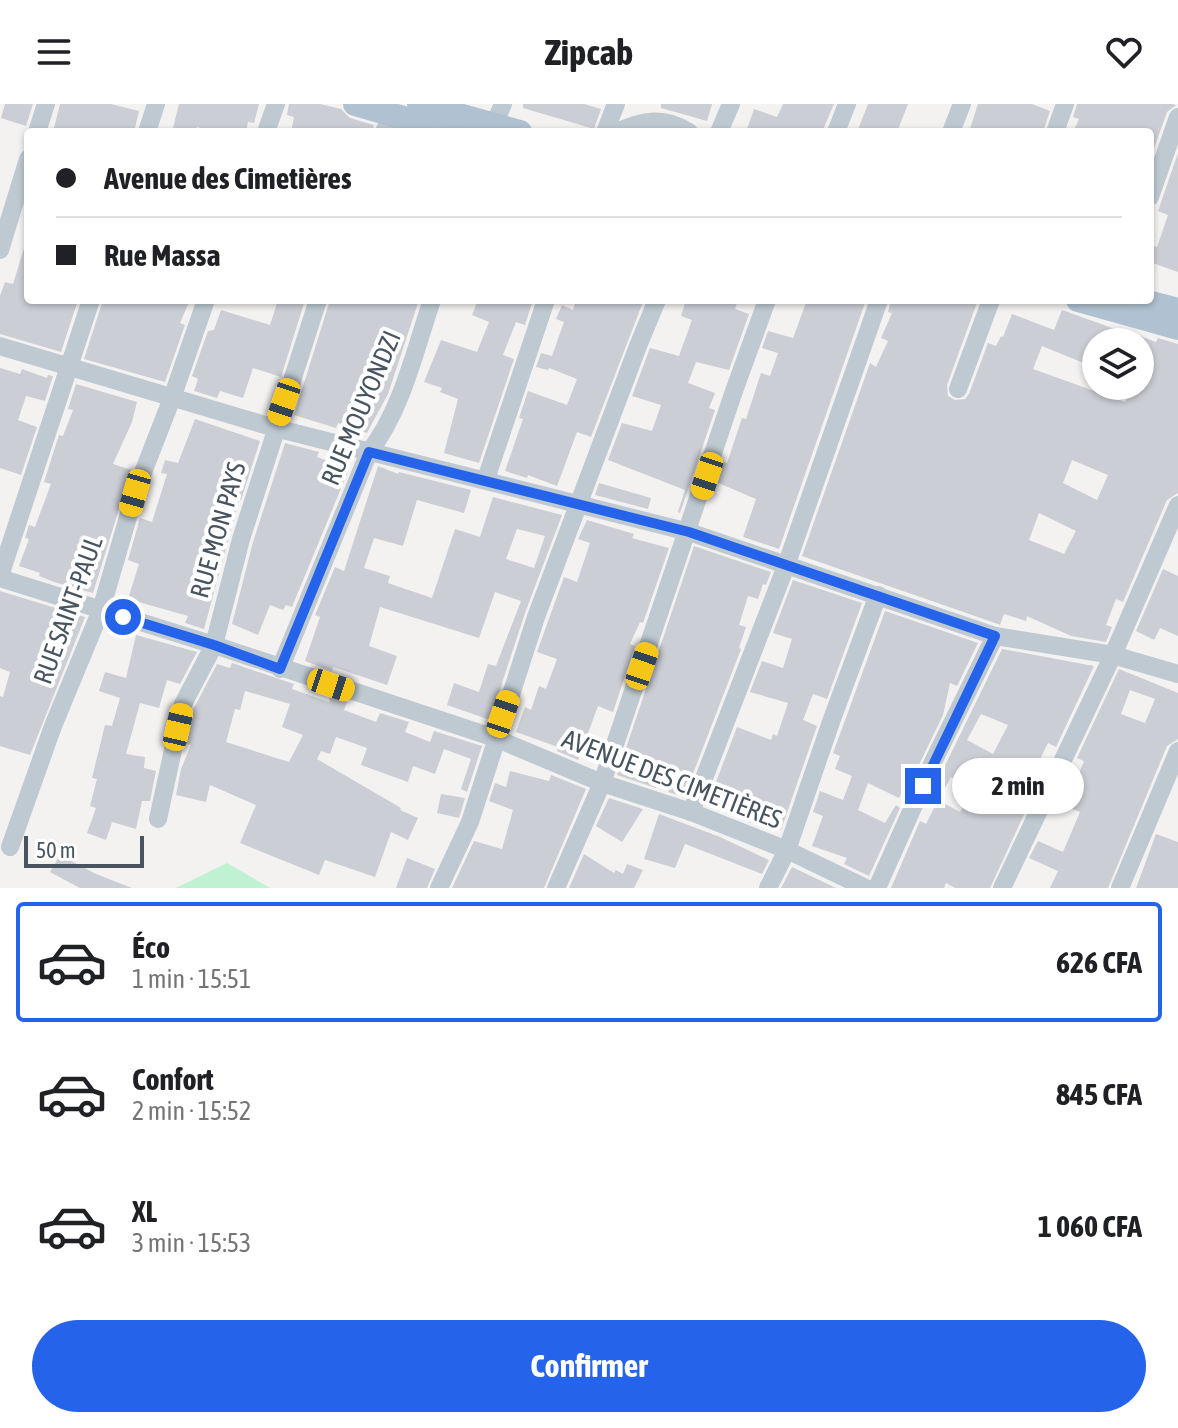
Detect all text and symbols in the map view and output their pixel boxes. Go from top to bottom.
icon: menu [32,30,76,74]
icon: heart [1102,30,1146,74]
text: Zipcab [545,31,633,73]
text: Avenue des Cimetières [104,161,352,195]
text: Rue Massa [104,238,220,272]
street label: RUE MOUYONDZI [315,326,407,490]
map controls [1082,328,1154,400]
button: layers [1082,328,1154,400]
car [265,375,303,429]
car [688,449,726,503]
street label: RUE MON PAYS [184,458,252,601]
car [117,467,153,519]
street label: RUE SAINT-PAUL [27,532,109,688]
route start [105,599,141,635]
car [623,639,661,693]
car [304,666,358,704]
car [484,687,522,741]
car [161,701,195,753]
street label: AVENUE DES CIMETIÈRES [558,723,786,835]
callout: 2 min [951,758,1083,814]
route end [905,768,941,804]
text: 2 min [991,771,1045,801]
scale bar [24,832,144,868]
text: 50 m [36,837,76,863]
icon: car [36,926,108,998]
text: Éco [132,930,170,964]
text: 626 CFA [1056,945,1142,979]
text: 1 min · 15:51 [132,964,251,994]
icon: car [36,1058,108,1130]
text: Confort [132,1062,214,1096]
text: 845 CFA [1056,1077,1142,1111]
text: 2 min · 15:52 [132,1096,251,1126]
icon: car [36,1190,108,1262]
text: XL [132,1194,157,1228]
text: 1 060 CFA [1038,1209,1142,1243]
text: 3 min · 15:53 [132,1228,251,1258]
button: Confirmer [32,1320,1146,1412]

